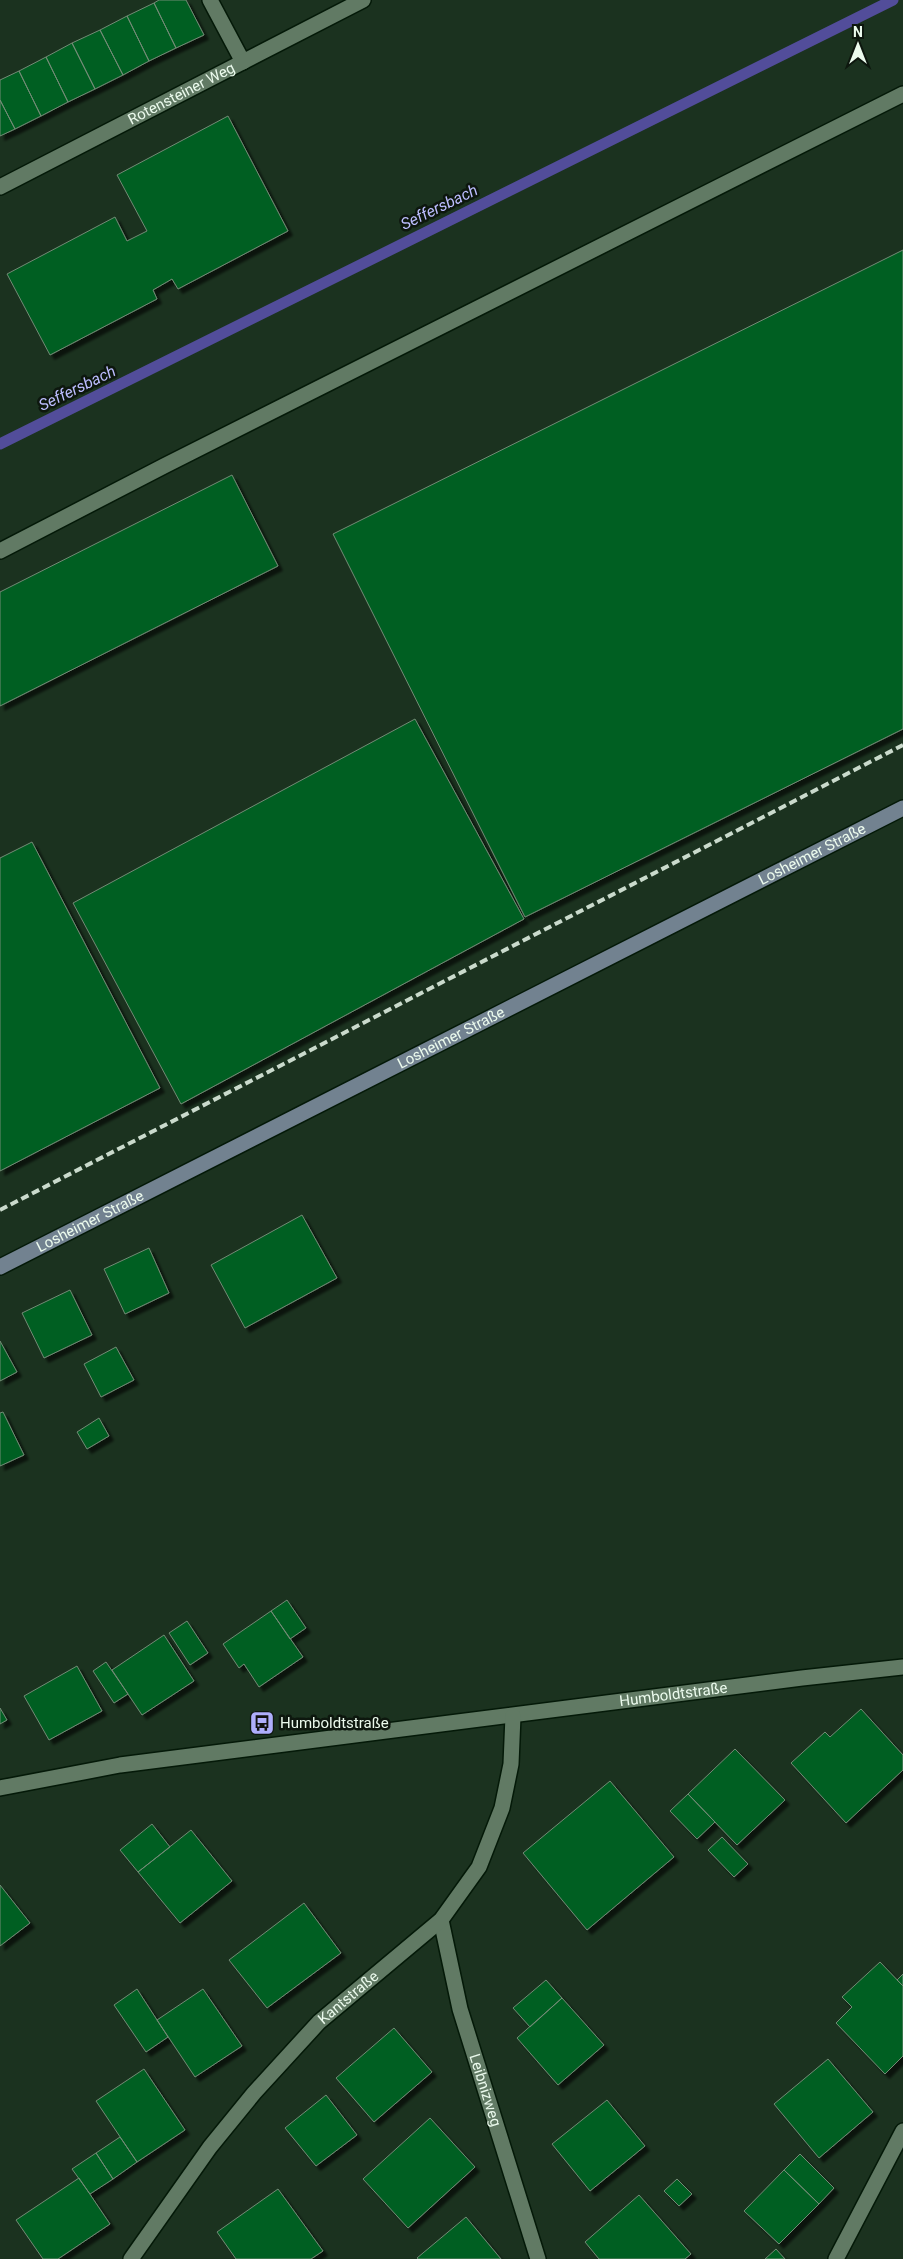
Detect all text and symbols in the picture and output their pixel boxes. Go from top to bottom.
north arrow [833,20,883,70]
text: N [853,24,863,40]
street label: Rotensteiner Weg [125,59,238,129]
water label: Seffersbach [397,180,481,234]
water label: Seffersbach [35,361,119,415]
street label: Losheimer Straße [755,819,869,889]
street label: Losheimer Straße [394,1003,508,1072]
street label: Losheimer Straße [33,1186,147,1256]
street label: Humboldtstraße [618,1679,728,1710]
bus stop icon: Humboldtstraße [249,1710,275,1736]
place label: Humboldtstraße [280,1714,389,1732]
street label: Kantstraße [314,1967,382,2028]
street label: Leibnizweg [466,2052,505,2129]

